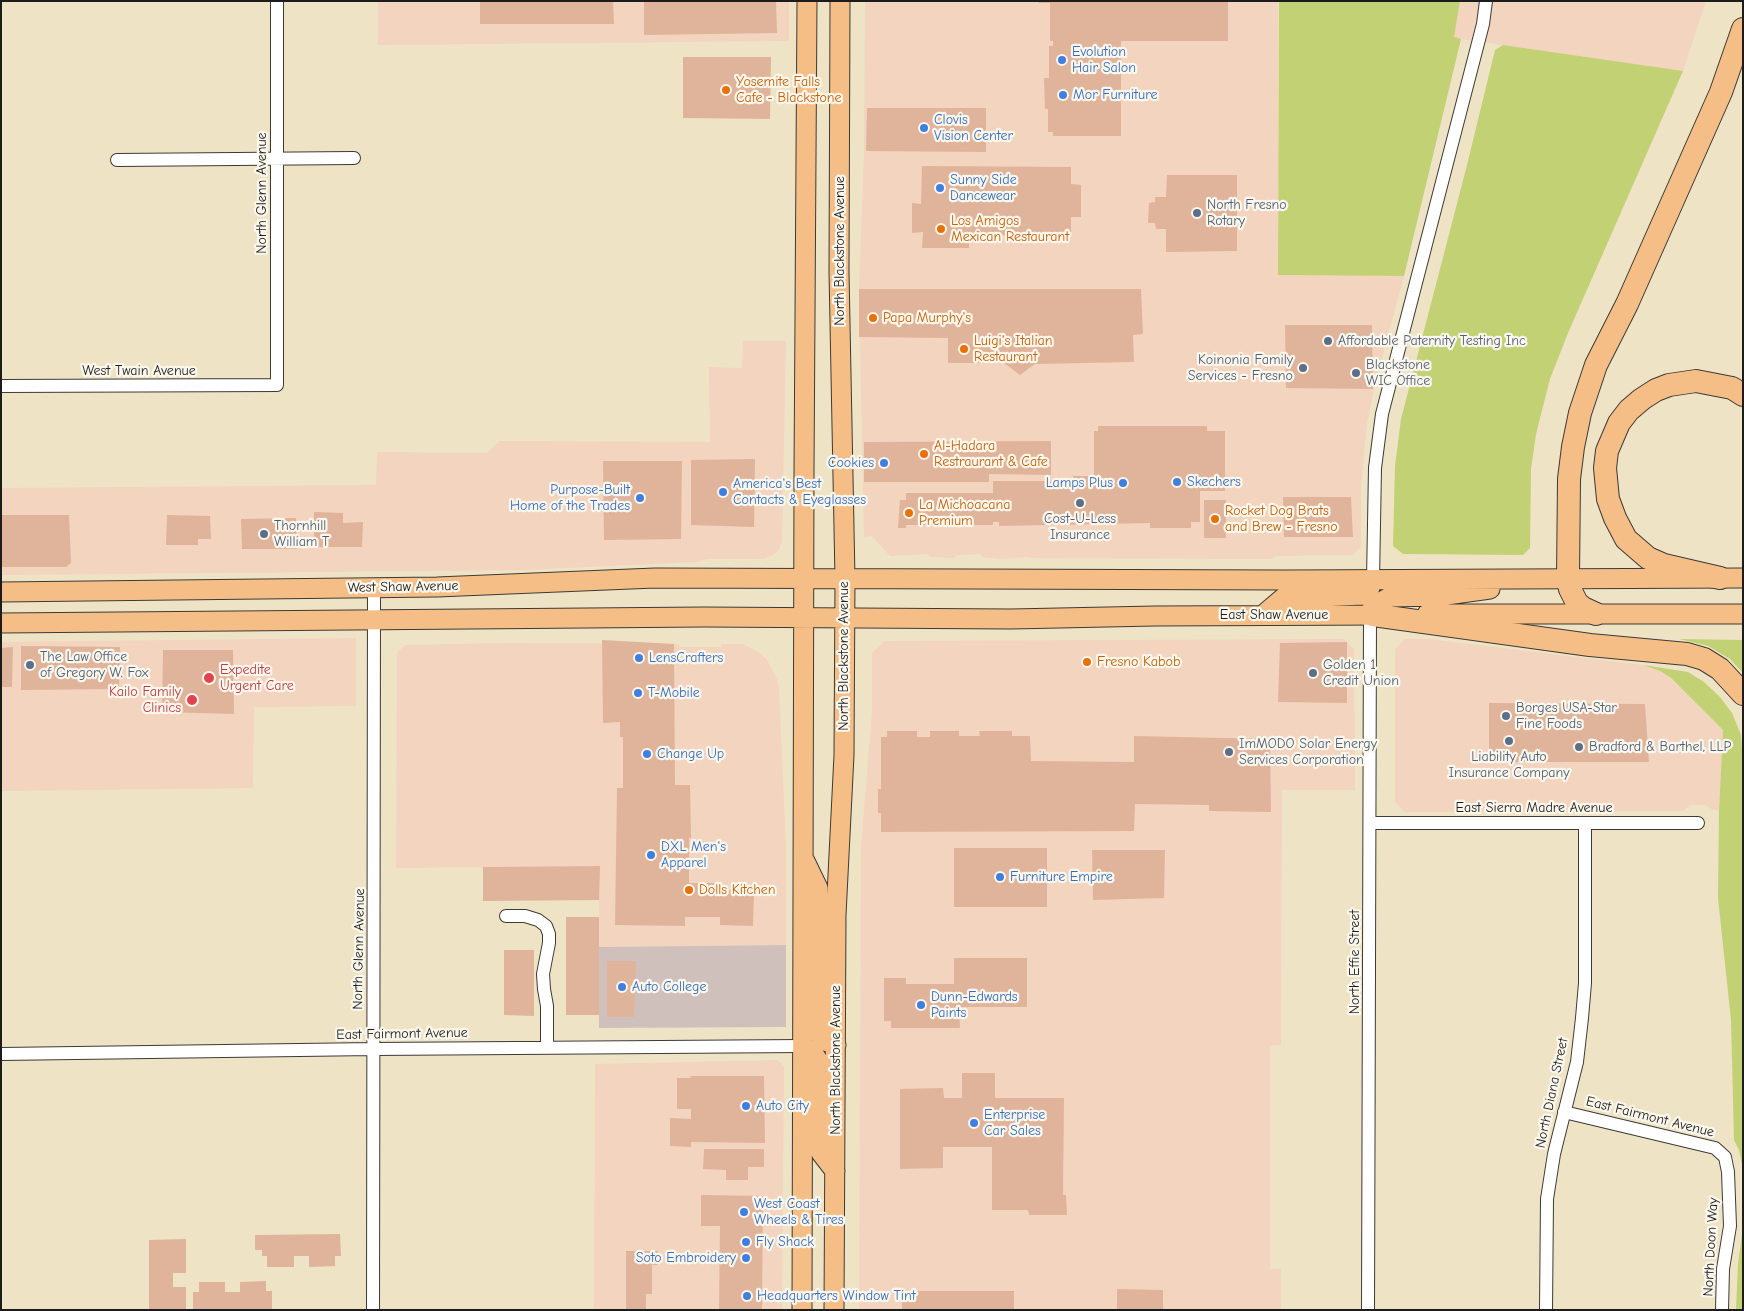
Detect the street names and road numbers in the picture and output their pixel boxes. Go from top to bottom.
street label: North Glenn Avenue [254,132,270,254]
street label: North Blackstone Avenue [832,176,848,326]
street label: West Twain Avenue [82,363,196,379]
street label: West Shaw Avenue [347,578,459,596]
street label: North Blackstone Avenue [836,581,852,731]
street label: East Shaw Avenue [1220,607,1328,623]
street label: East Sierra Madre Avenue [1456,800,1612,816]
street label: North Glenn Avenue [350,888,368,1010]
street label: North Effie Street [1347,910,1363,1014]
street label: North Blackstone Avenue [828,985,844,1135]
street label: East Fairmont Avenue [336,1024,468,1044]
street label: North Diana Street [1532,1036,1572,1150]
street label: East Fairmont Avenue [1584,1093,1716,1141]
street label: North Doon Way [1700,1197,1722,1297]

